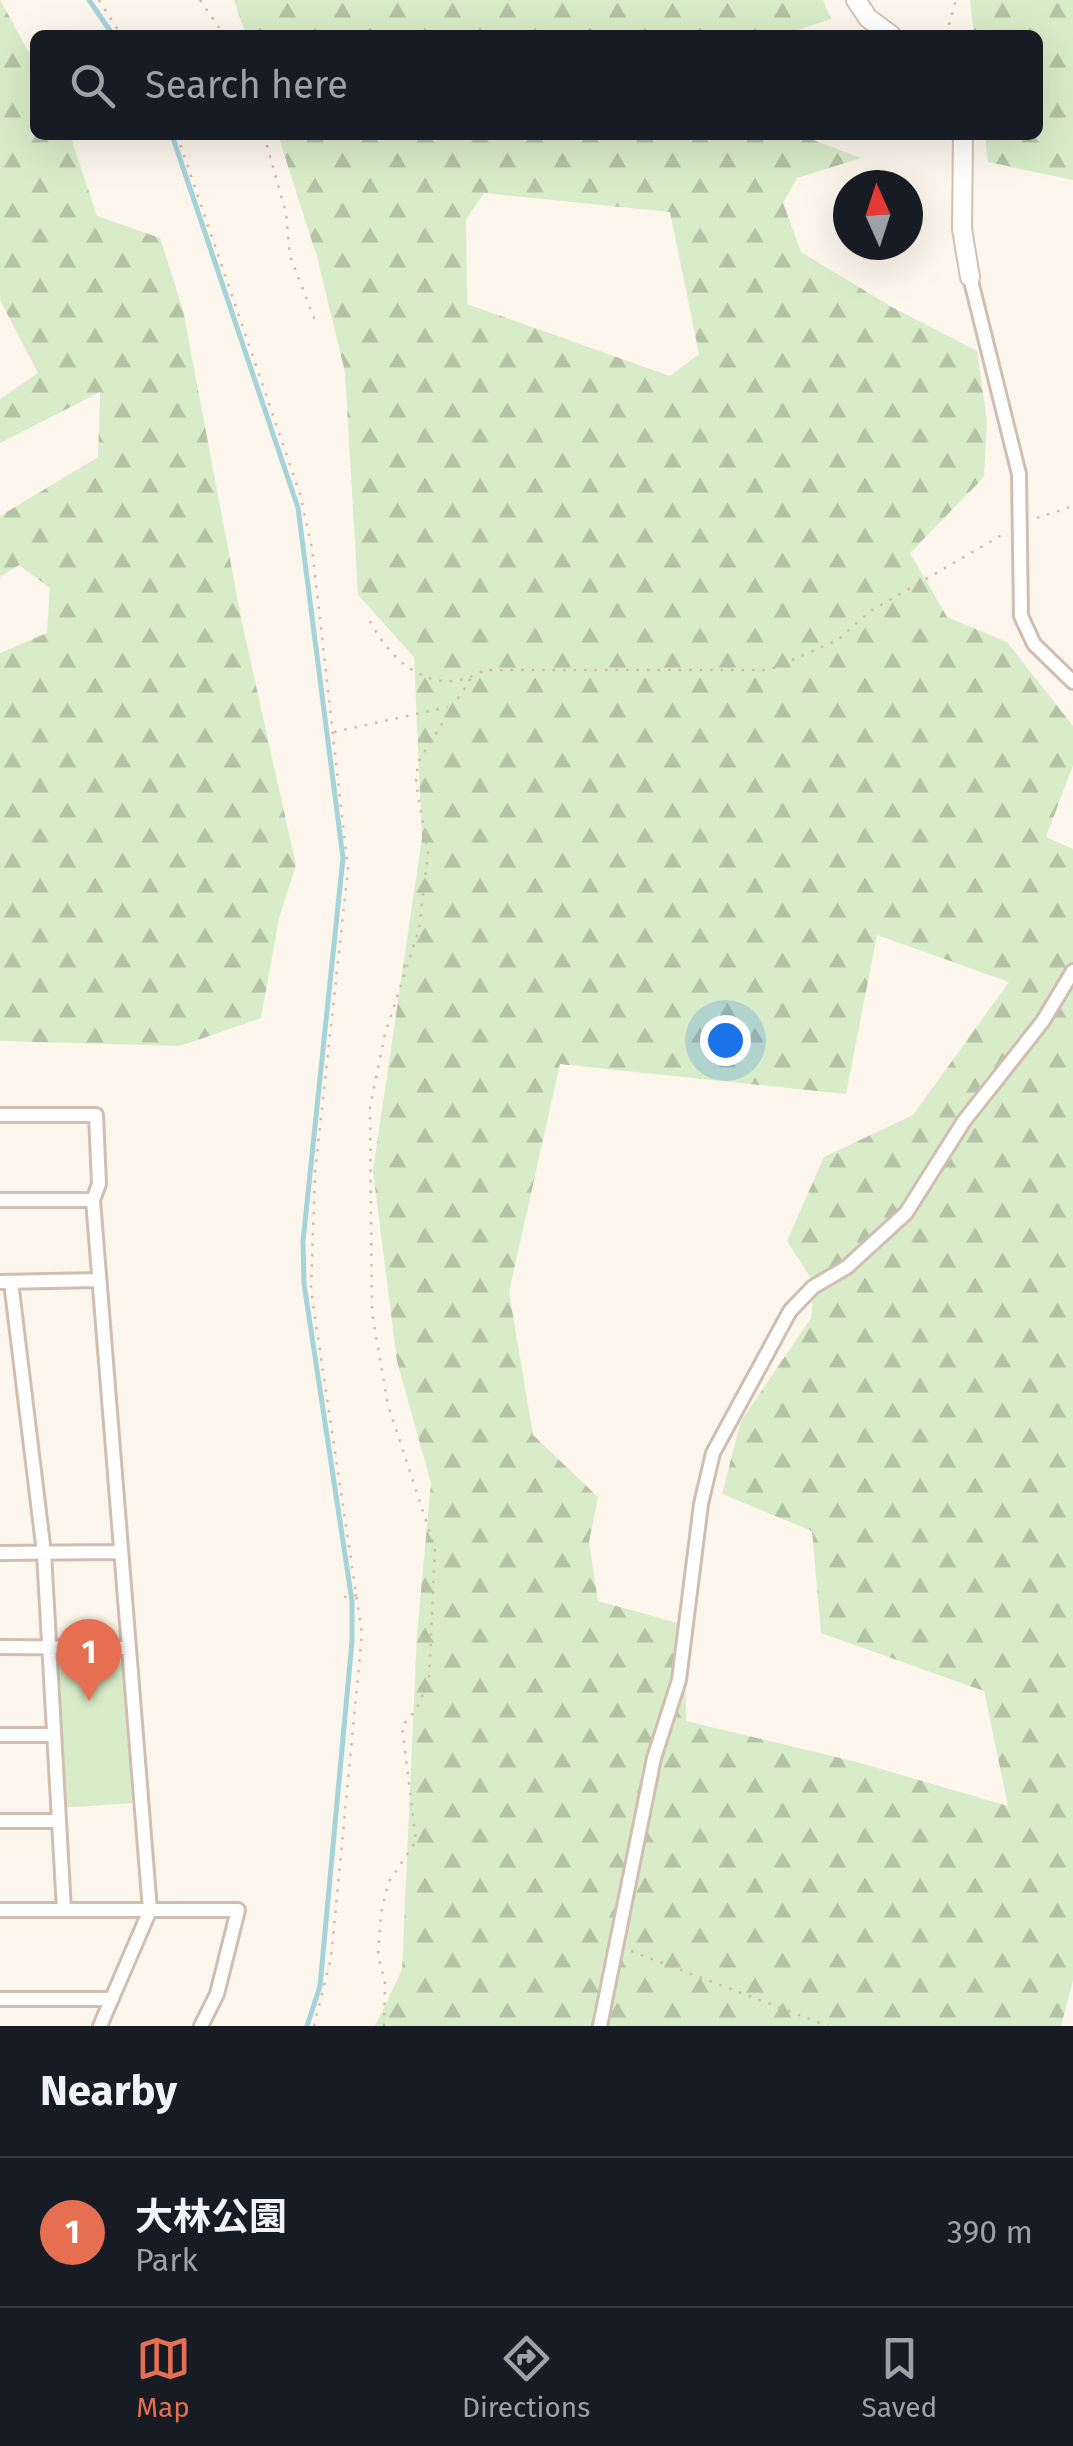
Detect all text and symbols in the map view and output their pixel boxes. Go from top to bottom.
search box [30,30,1043,140]
icon: search [65,58,120,113]
text: Search here [145,62,348,108]
north arrow [833,170,923,260]
your location [700,1015,751,1066]
pin: 1 [56,1618,122,1701]
text: Nearby [40,2066,177,2116]
text: 大林公園 [135,2194,287,2240]
text: 1 [65,2213,80,2251]
text: 390 m [947,2213,1033,2251]
text: Park [135,2241,198,2279]
tab: Map [136,2331,191,2424]
tab: Directions [462,2331,590,2424]
tab: Saved [862,2331,937,2424]

